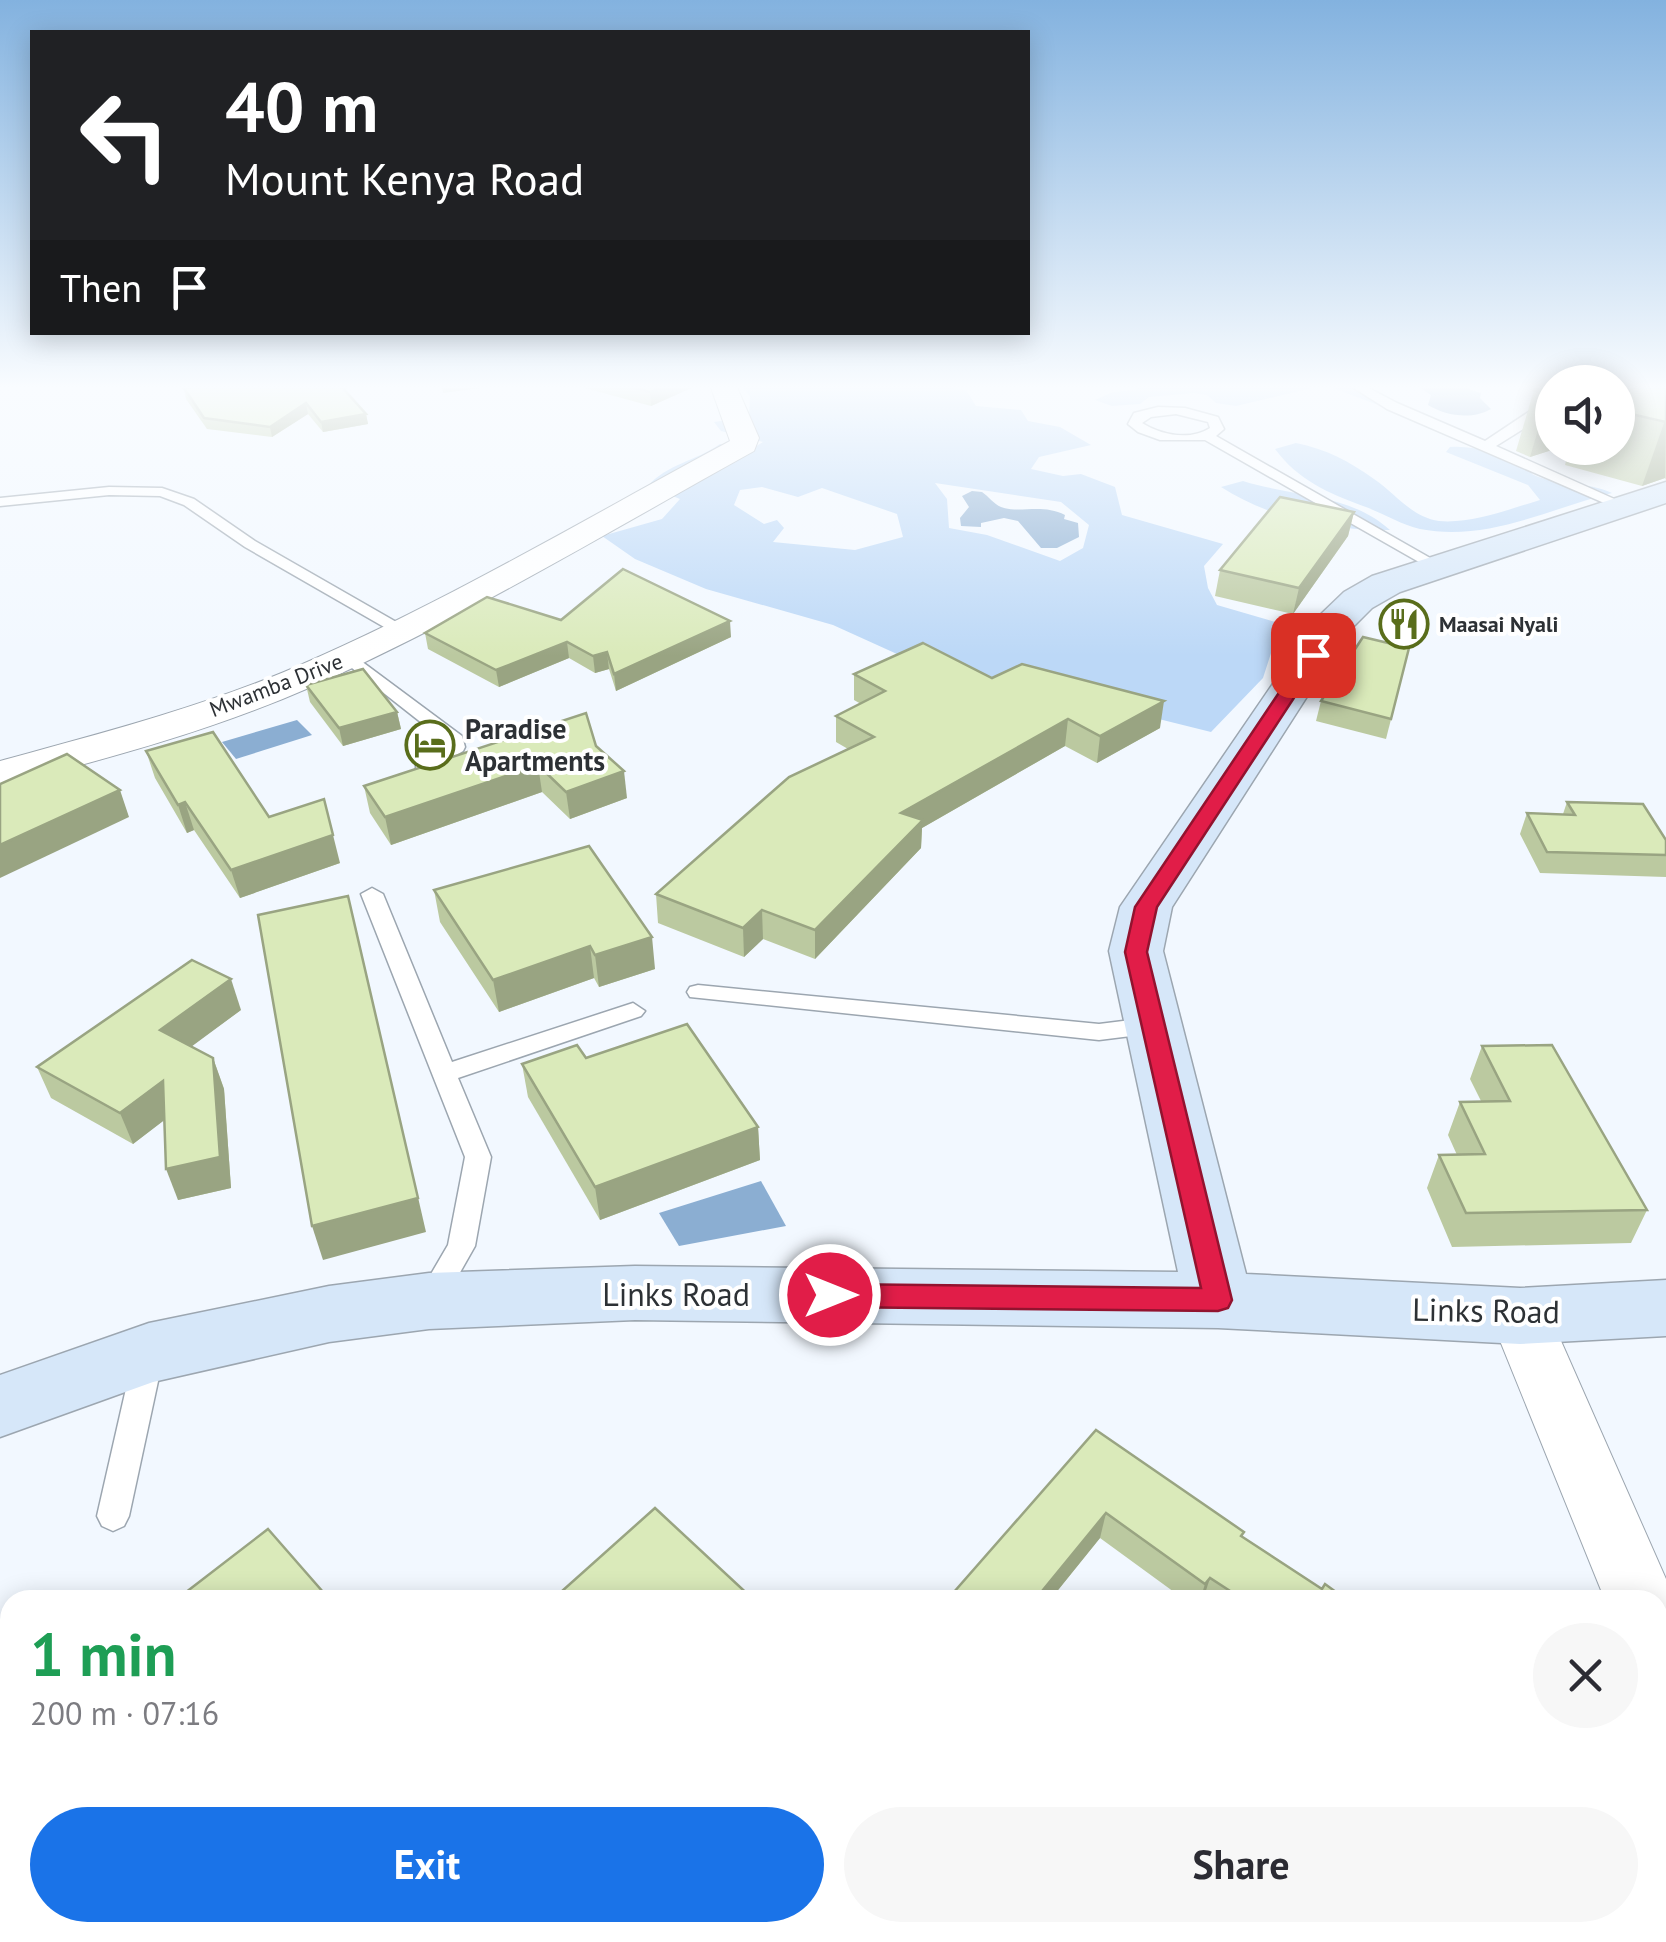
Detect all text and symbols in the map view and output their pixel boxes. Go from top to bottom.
text: 40 m [225,61,378,151]
icon: left [60,70,190,200]
text: Mount Kenya Road [225,149,584,207]
icon: arrive [162,260,217,315]
text: Then [60,263,142,312]
map controls [1535,365,1635,465]
button: sound [1535,365,1635,465]
restaurant icon: Maasai Nyali [1378,598,1430,650]
place label: Maasai Nyali [1439,610,1558,638]
pin [1271,613,1356,698]
icon: arrive [1286,628,1341,683]
street label: Mwamba Drive [205,647,347,723]
place label: Paradise Apartments [465,710,605,779]
hotel icon: Paradise Apartments [404,719,456,771]
position arrow [778,1243,882,1347]
street label: Links Road [602,1273,750,1315]
street label: Links Road [1412,1288,1560,1332]
text: 1 min [30,1615,176,1693]
button: close [1533,1623,1638,1728]
text: 200 m · 07:16 [30,1692,219,1734]
button: Exit [30,1807,824,1922]
button: Share [844,1807,1638,1922]

